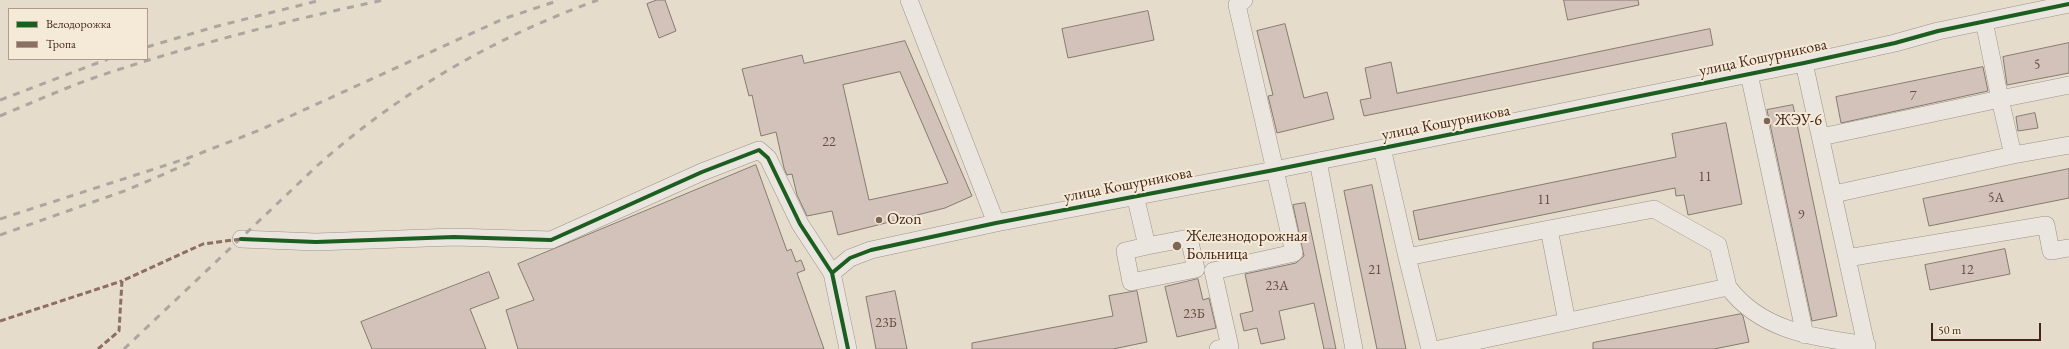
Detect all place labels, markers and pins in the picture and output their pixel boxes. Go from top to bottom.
place label: ЖЭУ-6 [1775,111,1822,131]
marker: ЖЭУ-6 [1762,116,1772,126]
place label: Ozon [887,210,922,230]
marker: Ozon [874,215,884,225]
place label: Железнодорожная Больница [1186,227,1308,265]
marker: Железнодорожная Больница [1171,240,1183,252]

